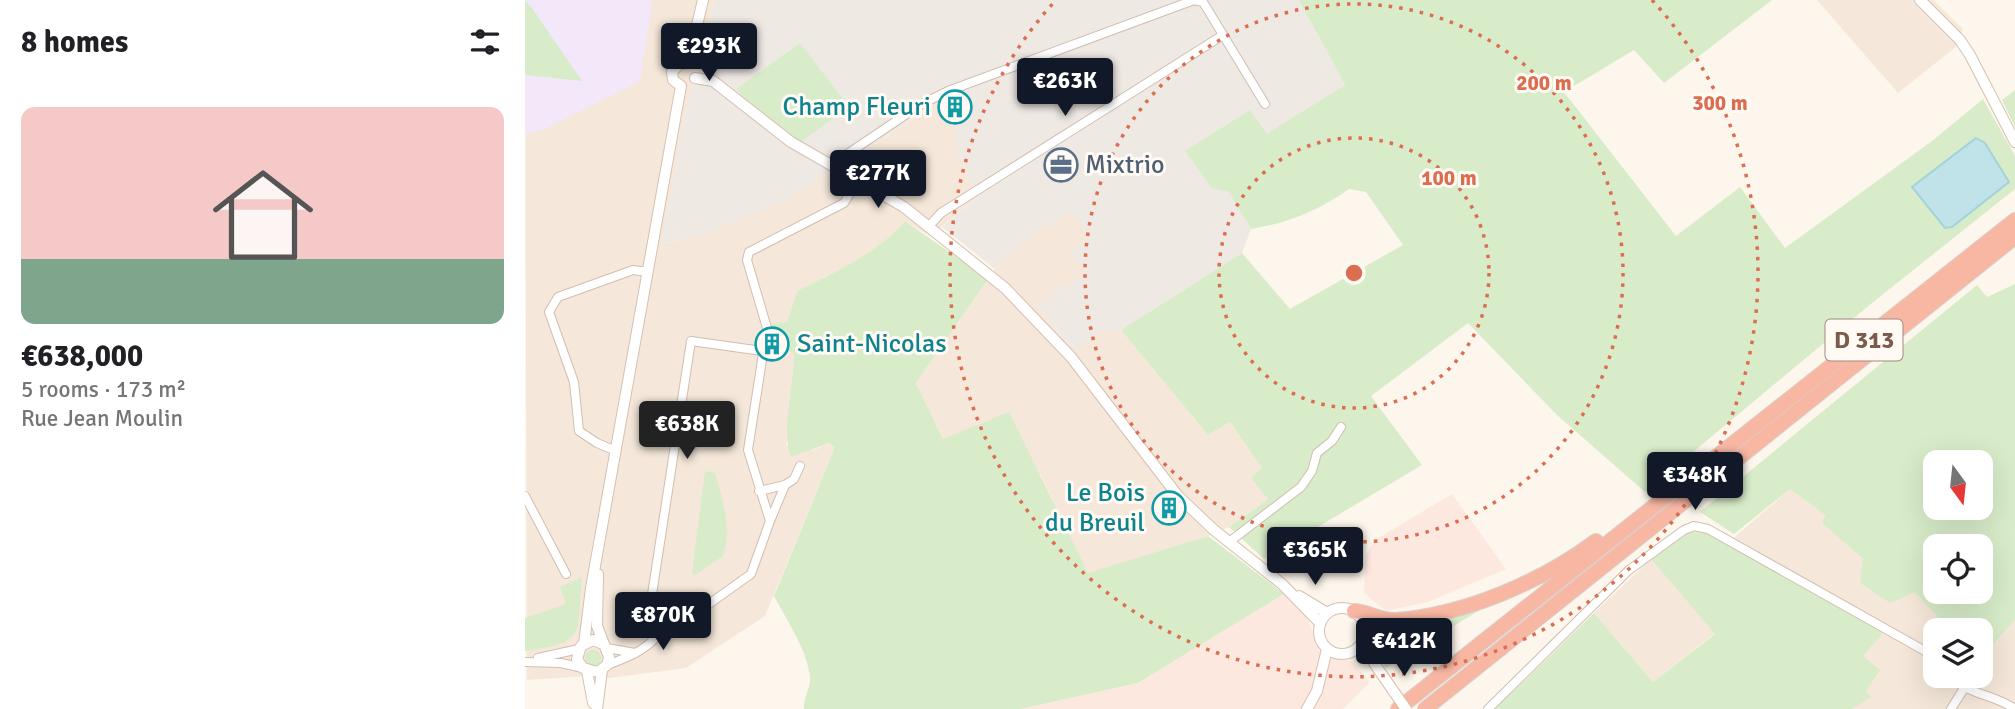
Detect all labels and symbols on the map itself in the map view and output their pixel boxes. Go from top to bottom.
pin: €293K [660,24,758,83]
pin: €263K [1016,58,1114,118]
text: 200 m [1516,70,1572,96]
building icon: Champ Fleuri [936,88,974,126]
text: 300 m [1692,90,1748,116]
place label: Champ Fleuri [783,91,931,123]
office icon: Mixtrio [1042,146,1080,184]
place label: Mixtrio [1085,149,1165,181]
pin: €277K [829,150,927,210]
text: 100 m [1421,165,1477,191]
centre of rings [1342,261,1366,285]
road number: D 313 [1825,320,1903,360]
building icon: Saint-Nicolas [753,325,791,363]
place label: Saint-Nicolas [797,328,947,360]
pin: €638K [638,402,736,461]
north arrow [1923,450,1993,520]
pin: €348K [1646,452,1744,512]
place label: Le Bois du Breuil [1045,477,1145,539]
building icon: Le Bois du Breuil [1150,489,1188,527]
pin: €365K [1266,528,1364,587]
pin: €870K [614,592,712,652]
pin: €412K [1355,618,1453,678]

